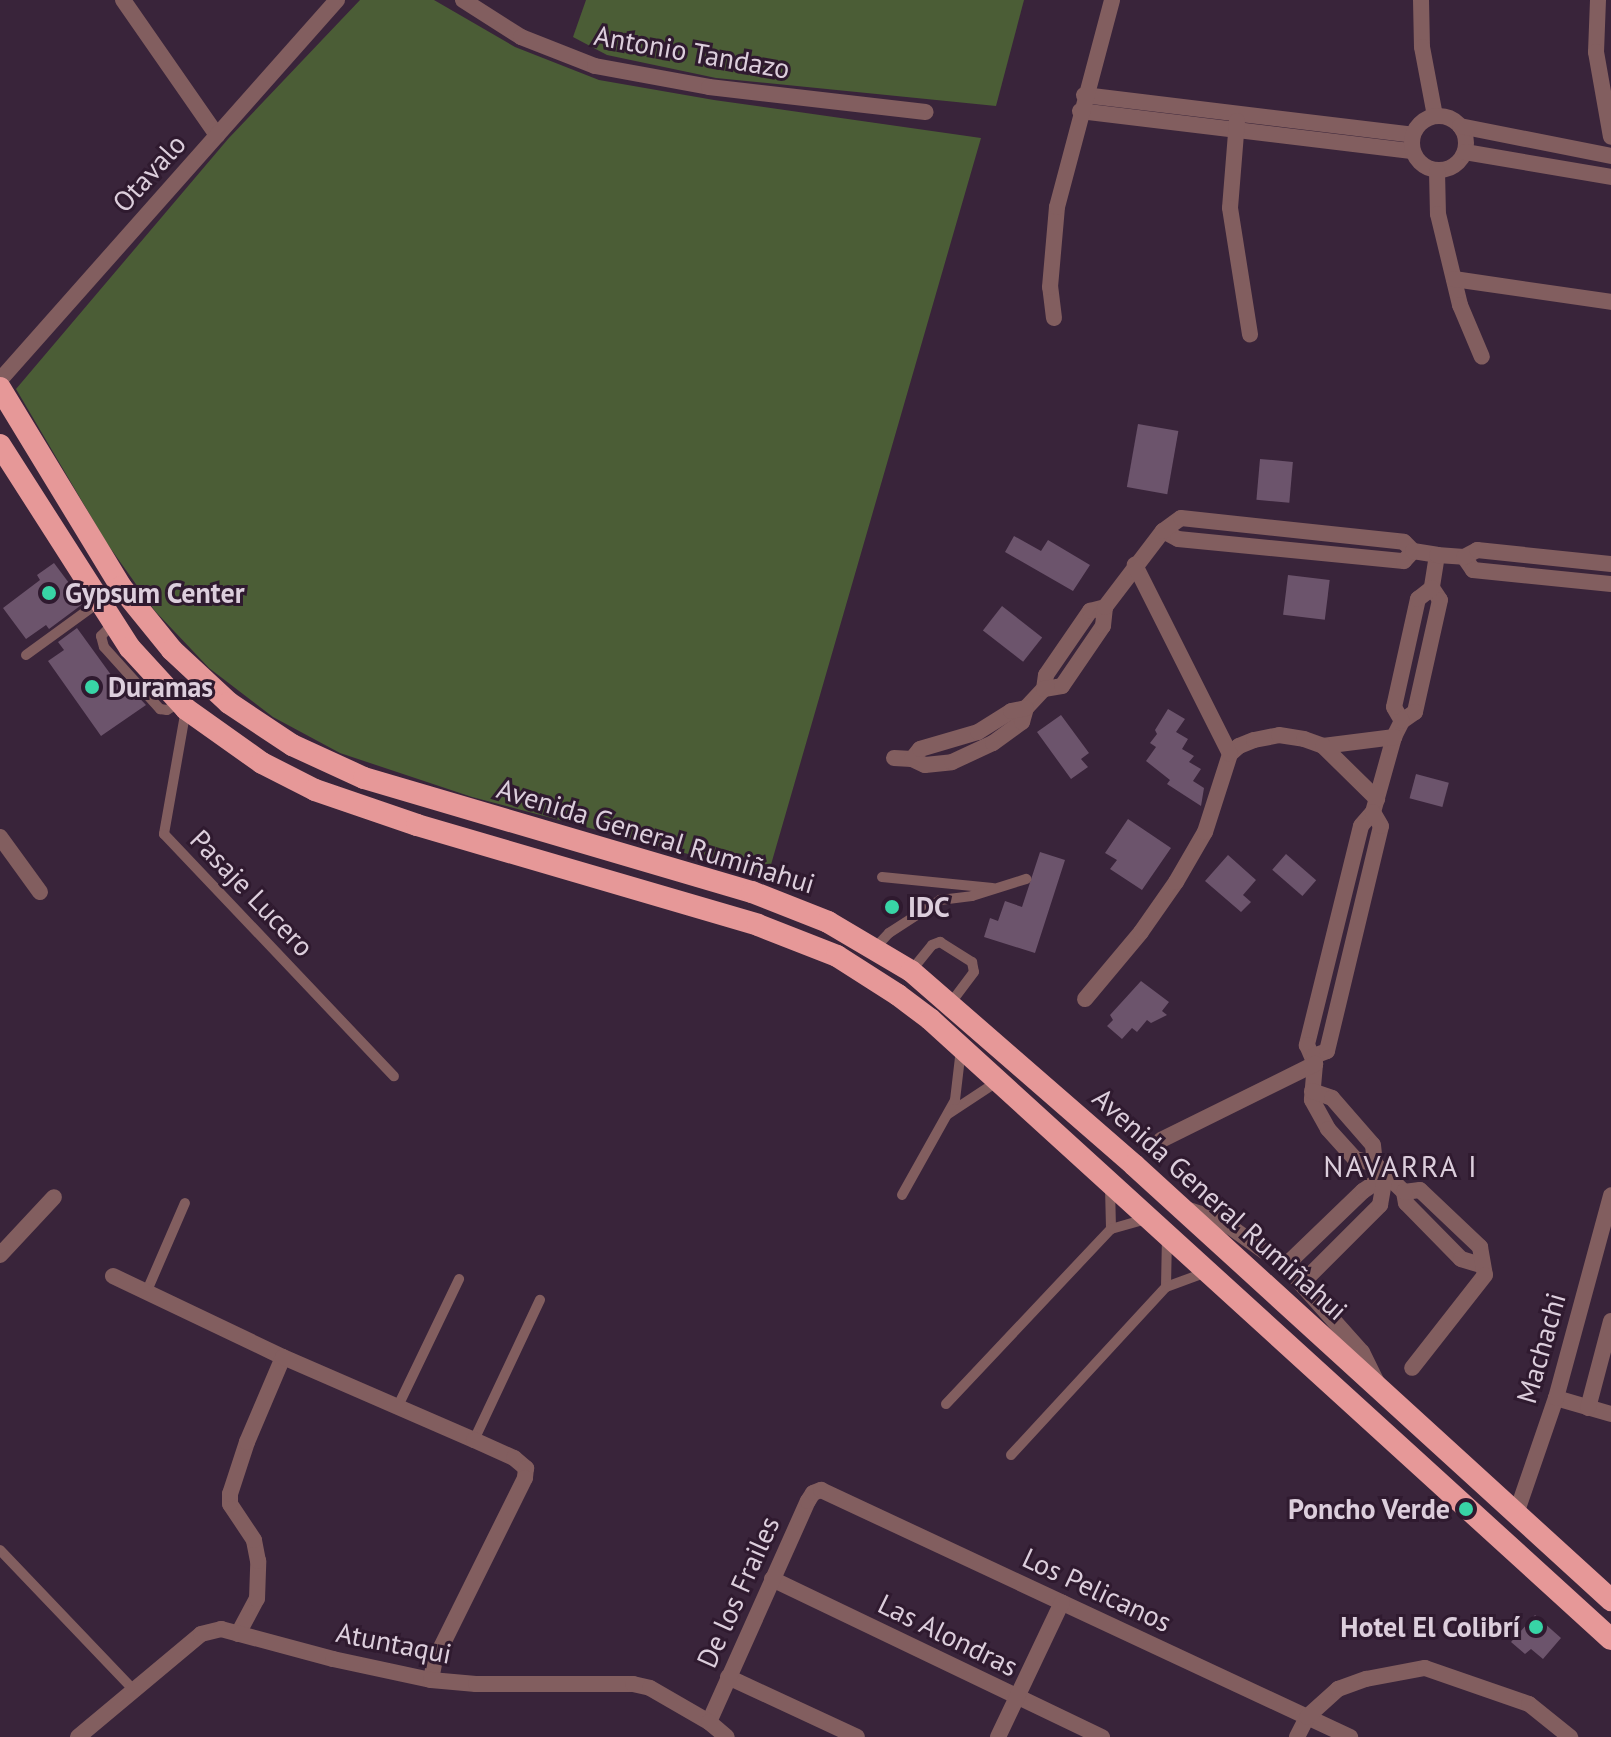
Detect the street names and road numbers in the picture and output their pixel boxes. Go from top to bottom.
street label: Antonio Tandazo [591,18,793,86]
street label: Otavalo [105,127,193,219]
street label: Avenida General Rumiñahui [493,772,819,900]
street label: Pasaje Lucero [183,823,321,963]
street label: Avenida General Rumiñahui [1086,1081,1354,1327]
street label: Machachi [1509,1289,1573,1407]
street label: De los Frailes [690,1511,786,1673]
street label: Los Pelicanos [1017,1541,1177,1639]
street label: Las Alondras [872,1587,1024,1683]
street label: Atuntaqui [333,1615,455,1671]

